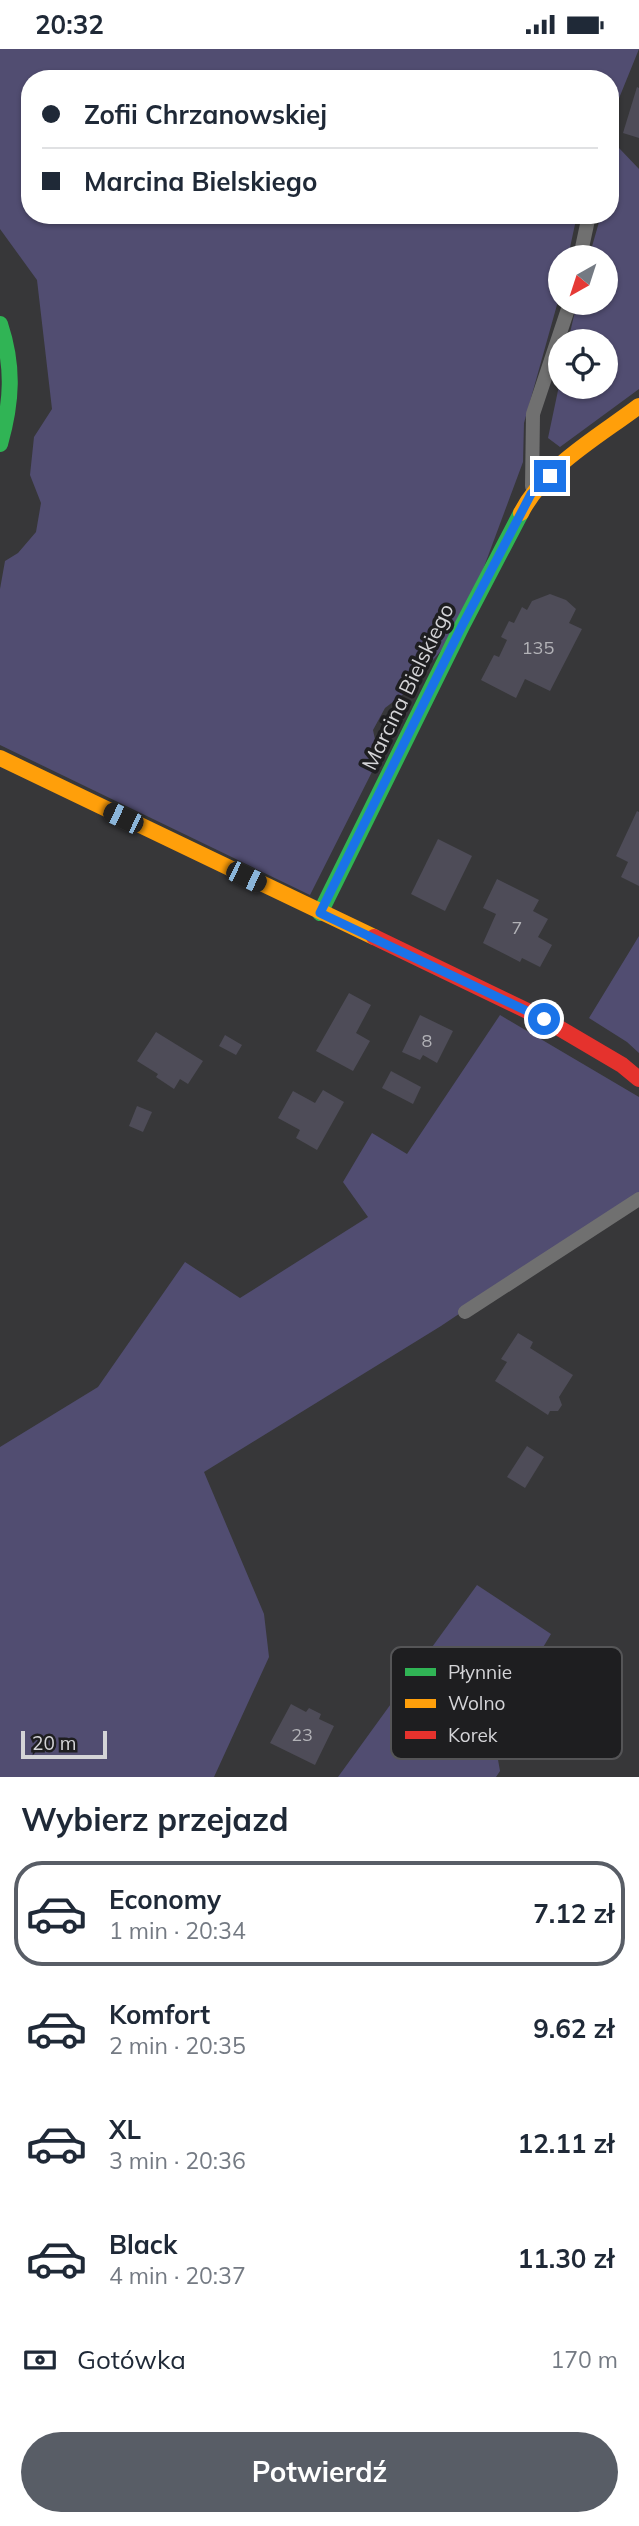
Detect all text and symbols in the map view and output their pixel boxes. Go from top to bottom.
text: 20:32 [35,8,104,41]
text: Zofii Chrzanowskiej [84,98,327,131]
text: Marcina Bielskiego [84,165,317,198]
north arrow [548,245,618,315]
map controls [548,245,618,399]
button: locate [548,329,618,399]
route end [534,460,566,492]
street label: Marcina Bielskiego [356,599,459,774]
house number: 135 [522,636,554,659]
car [100,799,147,837]
car [223,858,270,896]
house number: 7 [512,916,522,939]
route start [528,1003,560,1035]
house number: 8 [422,1029,432,1052]
legend [391,1647,622,1759]
text: Płynnie [448,1660,512,1684]
text: Wolno [448,1691,505,1715]
house number: 23 [291,1723,313,1746]
text: Korek [448,1723,498,1747]
scale bar [21,1728,107,1760]
text: 20 m [32,1731,76,1755]
text: Wybierz przejazd [21,1799,289,1839]
icon: car [25,1882,88,1945]
text: Economy [109,1883,221,1916]
text: 7.12 zł [533,1897,614,1930]
text: 1 min · 20:34 [109,1916,246,1945]
icon: car [25,1997,88,2060]
text: Komfort [109,1998,210,2031]
text: 9.62 zł [533,2012,614,2045]
text: 2 min · 20:35 [109,2031,246,2060]
icon: car [25,2112,88,2175]
text: XL [109,2113,141,2146]
text: 12.11 zł [518,2127,614,2160]
text: 3 min · 20:36 [109,2146,246,2175]
icon: car [25,2227,88,2290]
text: Black [109,2228,177,2261]
text: 11.30 zł [518,2242,614,2275]
text: 4 min · 20:37 [109,2261,246,2290]
icon: cash [21,2341,59,2379]
text: Gotówka [77,2343,186,2376]
text: 170 m [550,2345,618,2374]
button: Potwierdź [21,2432,618,2512]

